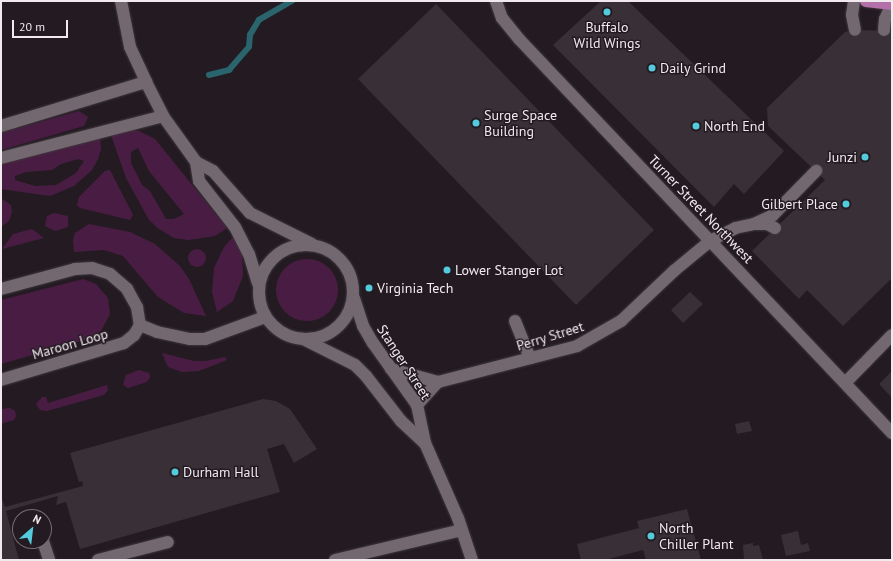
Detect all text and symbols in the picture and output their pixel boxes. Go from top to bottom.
marker: Buffalo Wild Wings [602,7,612,17]
scale bar [14,12,70,38]
text: 20 m [19,19,45,34]
place label: Buffalo Wild Wings [573,19,641,52]
place label: Daily Grind [660,60,726,76]
marker: Daily Grind [647,63,657,73]
place label: Surge Space Building [484,107,557,140]
marker: Surge Space Building [471,118,481,128]
place label: North End [704,118,765,134]
marker: North End [691,121,701,131]
place label: Junzi [828,149,857,165]
street label: Turner Street Northwest [645,151,757,267]
marker: Junzi [860,152,870,162]
place label: Gilbert Place [761,196,838,212]
marker: Gilbert Place [841,199,851,209]
place label: Lower Stanger Lot [455,262,563,278]
marker: Lower Stanger Lot [442,265,452,275]
place label: Virginia Tech [377,280,454,296]
marker: Virginia Tech [364,283,374,293]
street label: Perry Street [514,318,586,354]
street label: Stanger Street [374,322,434,402]
street label: Maroon Loop [30,325,110,363]
place label: Durham Hall [183,464,259,480]
marker: Durham Hall [170,467,180,477]
north arrow [12,509,52,549]
text: N [31,511,44,527]
place label: North Chiller Plant [659,520,733,552]
marker: North Chiller Plant [646,531,656,541]

